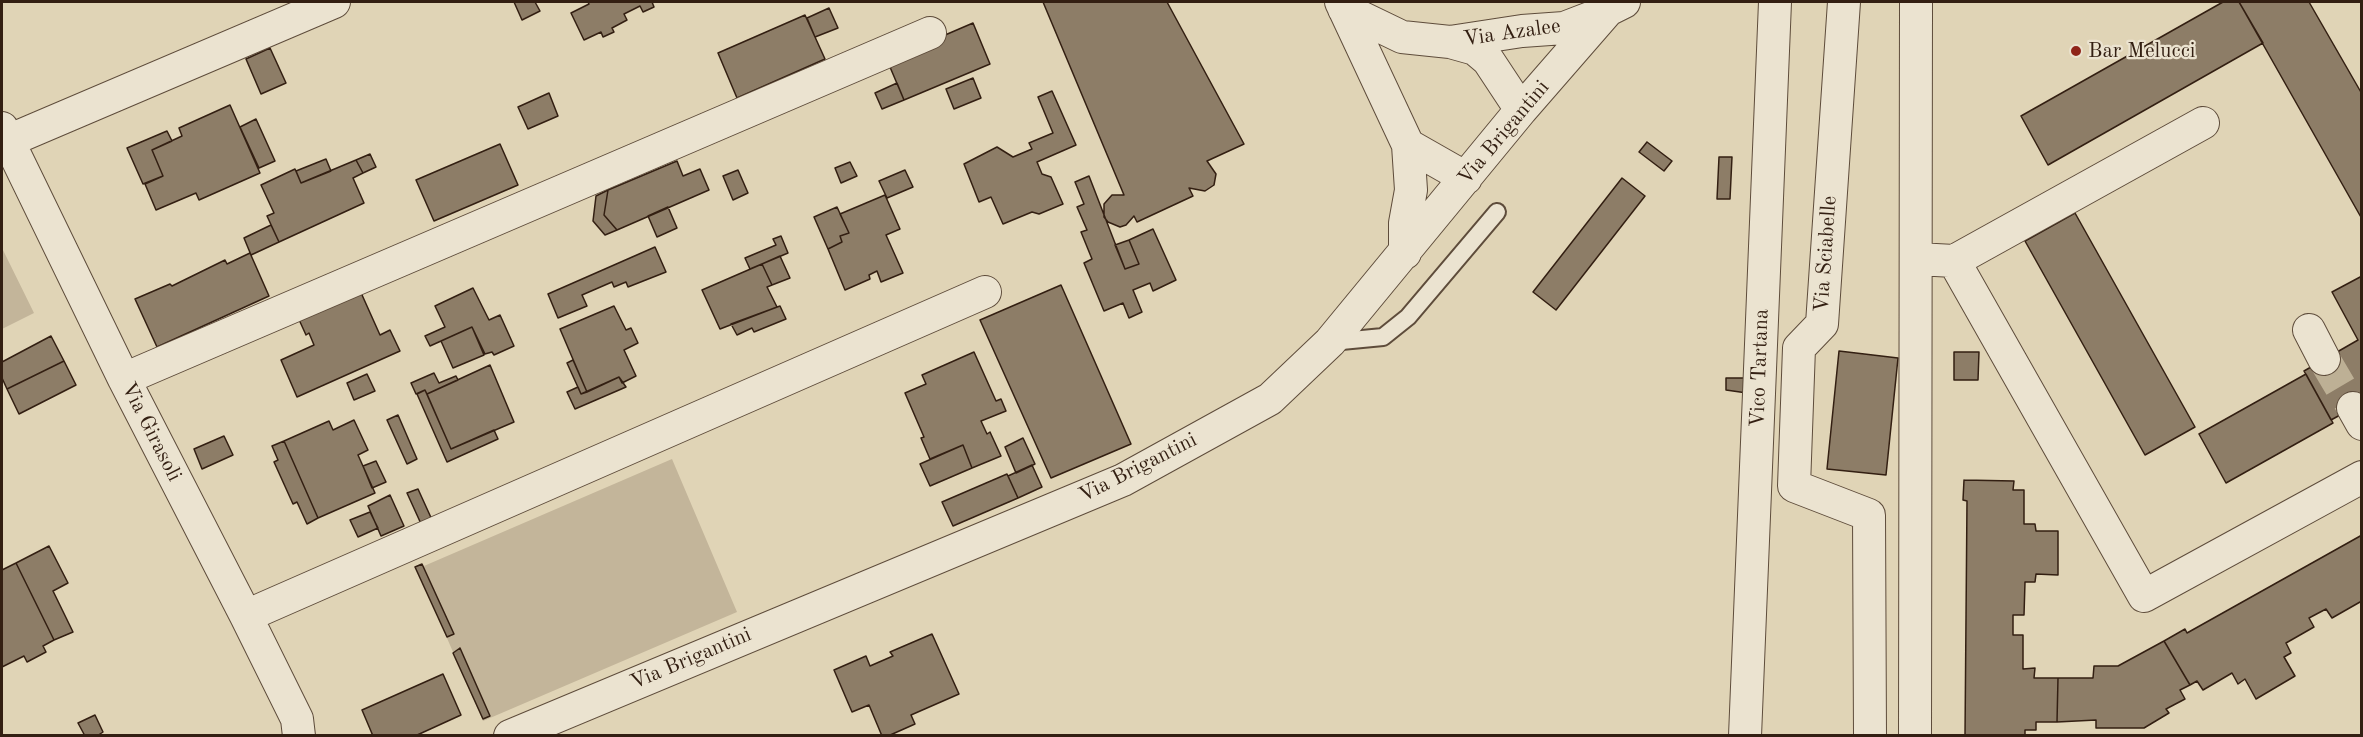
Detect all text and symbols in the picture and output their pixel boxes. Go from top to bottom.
street label: Via Azalee [1462,14,1562,52]
place label: Bar Melucci [2088,38,2195,64]
marker: Bar Melucci [2069,44,2083,58]
street label: Via Brigantini [1453,75,1555,191]
street label: Via Sciabelle [1809,195,1843,313]
street label: Vico Tartana [1745,308,1775,428]
street label: Via Girasoli [115,378,187,486]
street label: Via Brigantini [1075,427,1201,509]
street label: Via Brigantini [627,622,755,696]

